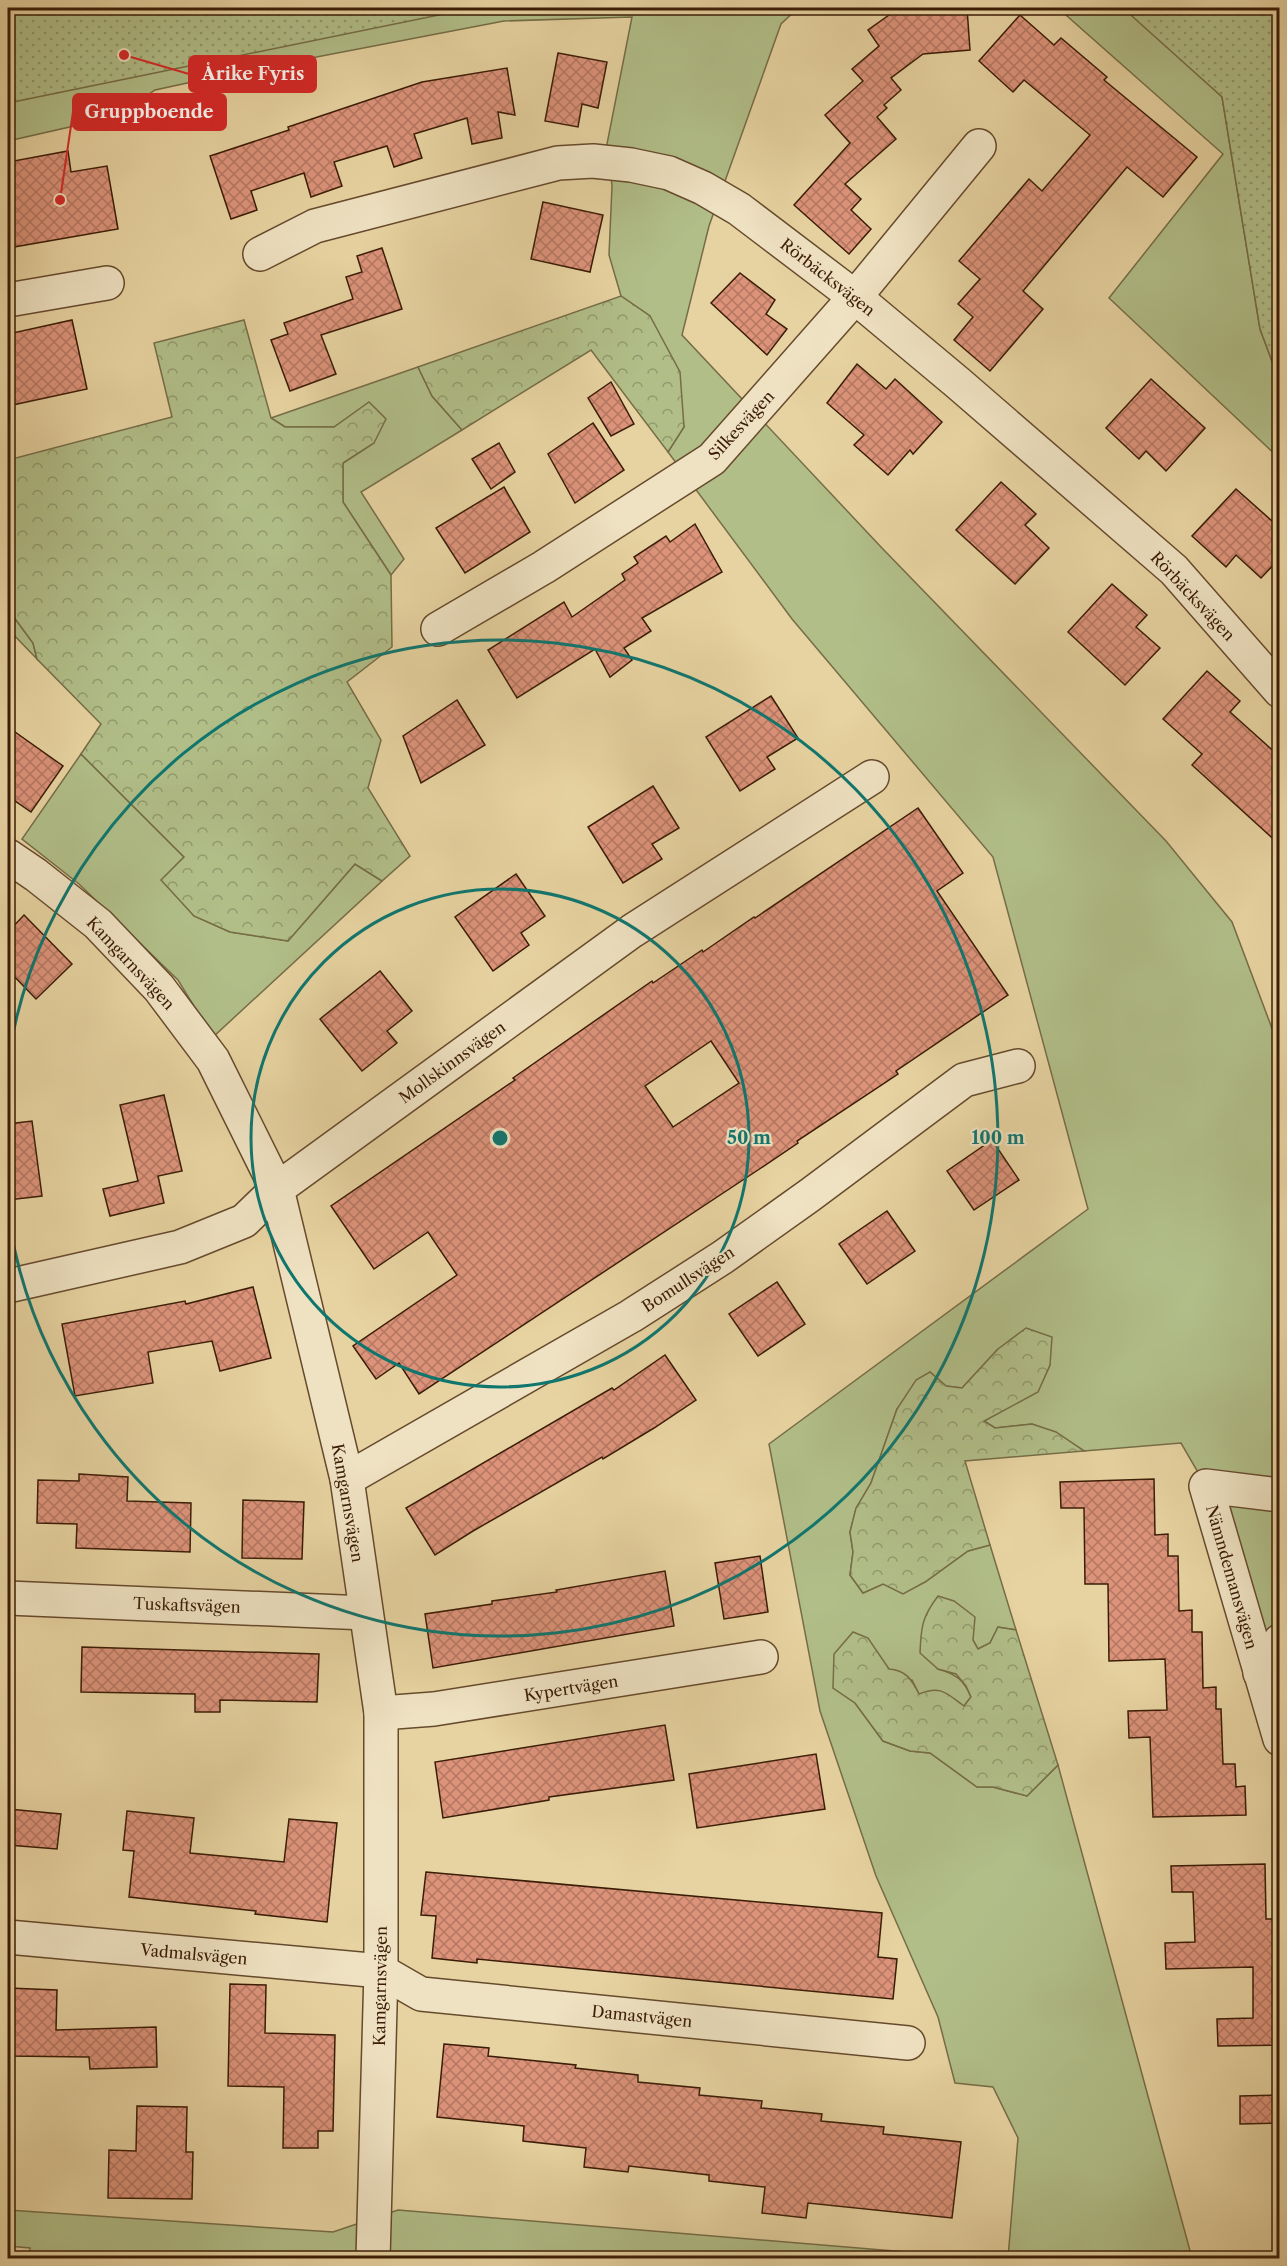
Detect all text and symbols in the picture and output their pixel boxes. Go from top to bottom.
callout: Årike Fyris [189,56,316,92]
text: Årike Fyris [201,62,304,85]
callout: Gruppboende [73,94,226,130]
text: Gruppboende [84,101,214,123]
street label: Rörbäcksvägen [777,234,879,320]
street label: Silkesvägen [704,386,778,464]
street label: Rörbäcksvägen [1147,547,1239,645]
street label: Kamgarnsvägen [83,912,179,1014]
street label: Mollskinnsvägen [395,1017,509,1107]
text: 50 m [727,1127,771,1149]
text: 100 m [971,1127,1025,1149]
centre of rings [490,1128,510,1148]
street label: Bomullsvägen [638,1242,738,1316]
street label: Kamgarnsvägen [328,1442,368,1564]
street label: Nämndemansvägen [1202,1503,1262,1651]
street label: Tuskaftsvägen [133,1593,241,1617]
street label: Kypertvägen [522,1671,620,1705]
street label: Kamgarnsvägen [369,1926,391,2046]
street label: Vadmalsvägen [139,1939,248,1969]
street label: Damastvägen [591,2001,693,2031]

